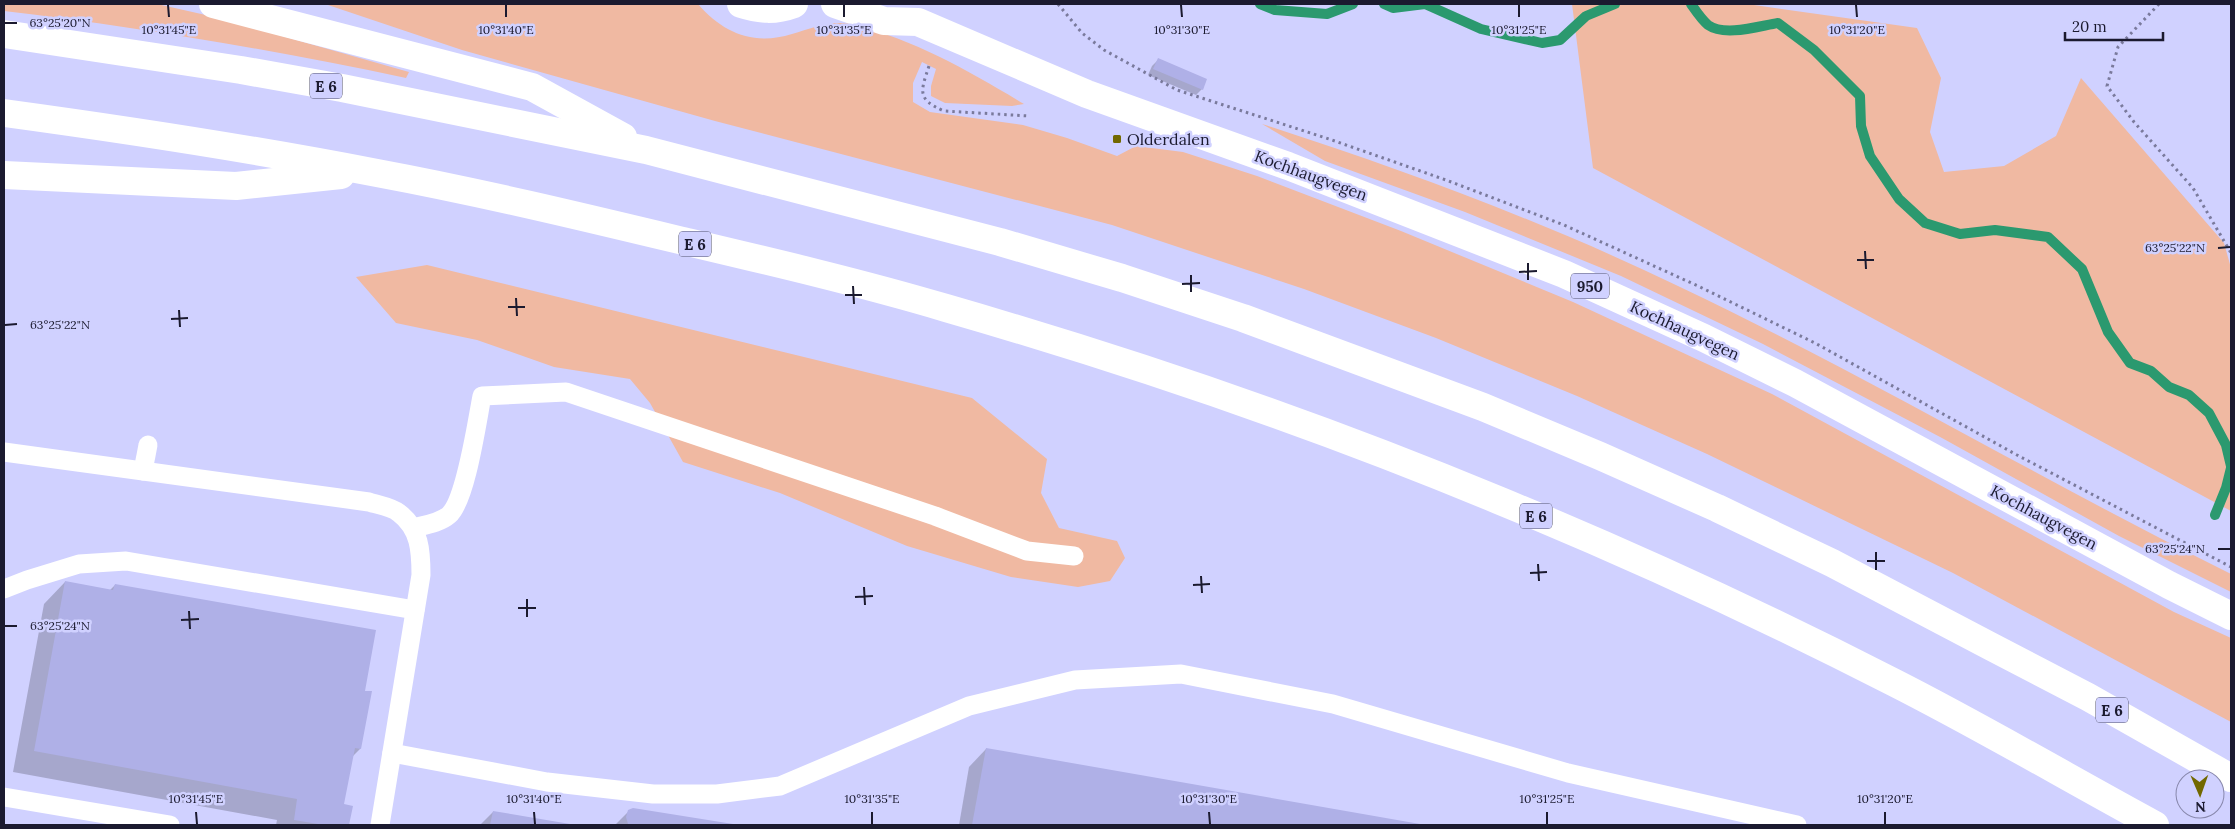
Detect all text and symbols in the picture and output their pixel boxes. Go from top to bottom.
scale bar [2065,10,2162,42]
text: 63°25'20"N [29,15,91,30]
text: 20 m [2072,17,2107,36]
text: 10°31'45"E [142,22,196,37]
text: 10°31'40"E [478,22,534,37]
text: 10°31'35"E [816,22,872,37]
text: 10°31'30"E [1154,22,1210,37]
text: 10°31'25"E [1492,22,1546,37]
text: 10°31'20"E [1829,22,1885,37]
road number: E 6 [310,74,342,98]
place label: Olderdalen [1127,129,1210,149]
marker: Olderdalen [1111,133,1123,145]
street label: Kochhaugvegen [1252,145,1370,205]
road number: E 6 [679,232,711,256]
text: 63°25'22"N [2145,240,2205,255]
road number: 950 [1571,274,1609,298]
street label: Kochhaugvegen [1627,296,1743,364]
text: 63°25'22"N [30,317,90,332]
street label: Kochhaugvegen [1987,480,2101,554]
road number: E 6 [1520,504,1552,528]
text: 63°25'24"N [2145,541,2205,556]
text: 63°25'24"N [30,618,90,633]
road number: E 6 [2096,698,2128,722]
north arrow [2175,769,2225,819]
text: 10°31'45"E [169,791,223,806]
text: 10°31'40"E [506,791,562,806]
text: 10°31'35"E [844,791,900,806]
text: 10°31'30"E [1181,791,1237,806]
text: 10°31'25"E [1520,791,1574,806]
text: 10°31'20"E [1857,791,1913,806]
text: N [2195,798,2206,816]

